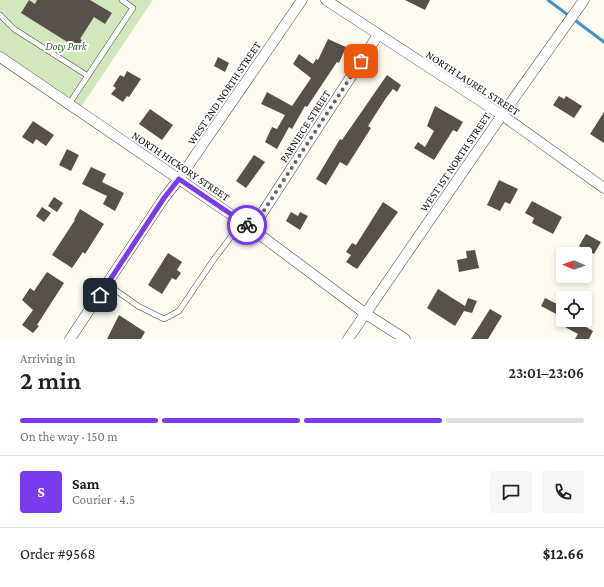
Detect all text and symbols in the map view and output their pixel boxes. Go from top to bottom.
street label: WEST 2ND NORTH STREET [185,39,263,147]
park label: Doty Park [46,40,88,53]
pin [344,44,378,78]
street label: NORTH LAUREL STREET [424,48,522,118]
icon: bag [350,50,372,72]
street label: PARNIECE STREET [277,88,333,164]
street label: WEST 1ST NORTH STREET [417,110,493,214]
street label: NORTH HICKORY STREET [130,129,232,203]
courier [227,205,267,245]
icon: bike [236,214,258,236]
north arrow [556,247,592,283]
map controls [556,247,592,327]
pin [83,278,117,312]
icon: home [89,284,111,306]
button: locate [556,291,592,327]
text: Arriving in [20,351,76,366]
text: 23:01–23:06 [508,365,584,381]
text: 2 min [20,366,81,395]
text: On the way · 150 m [20,429,118,444]
button: chat [490,471,532,513]
button: phone [542,471,584,513]
text: Sam [72,476,100,492]
text: S [37,484,45,500]
text: Courier · 4.5 [72,492,135,507]
text: Order #9568 [20,546,96,562]
text: $12.66 [543,546,584,562]

